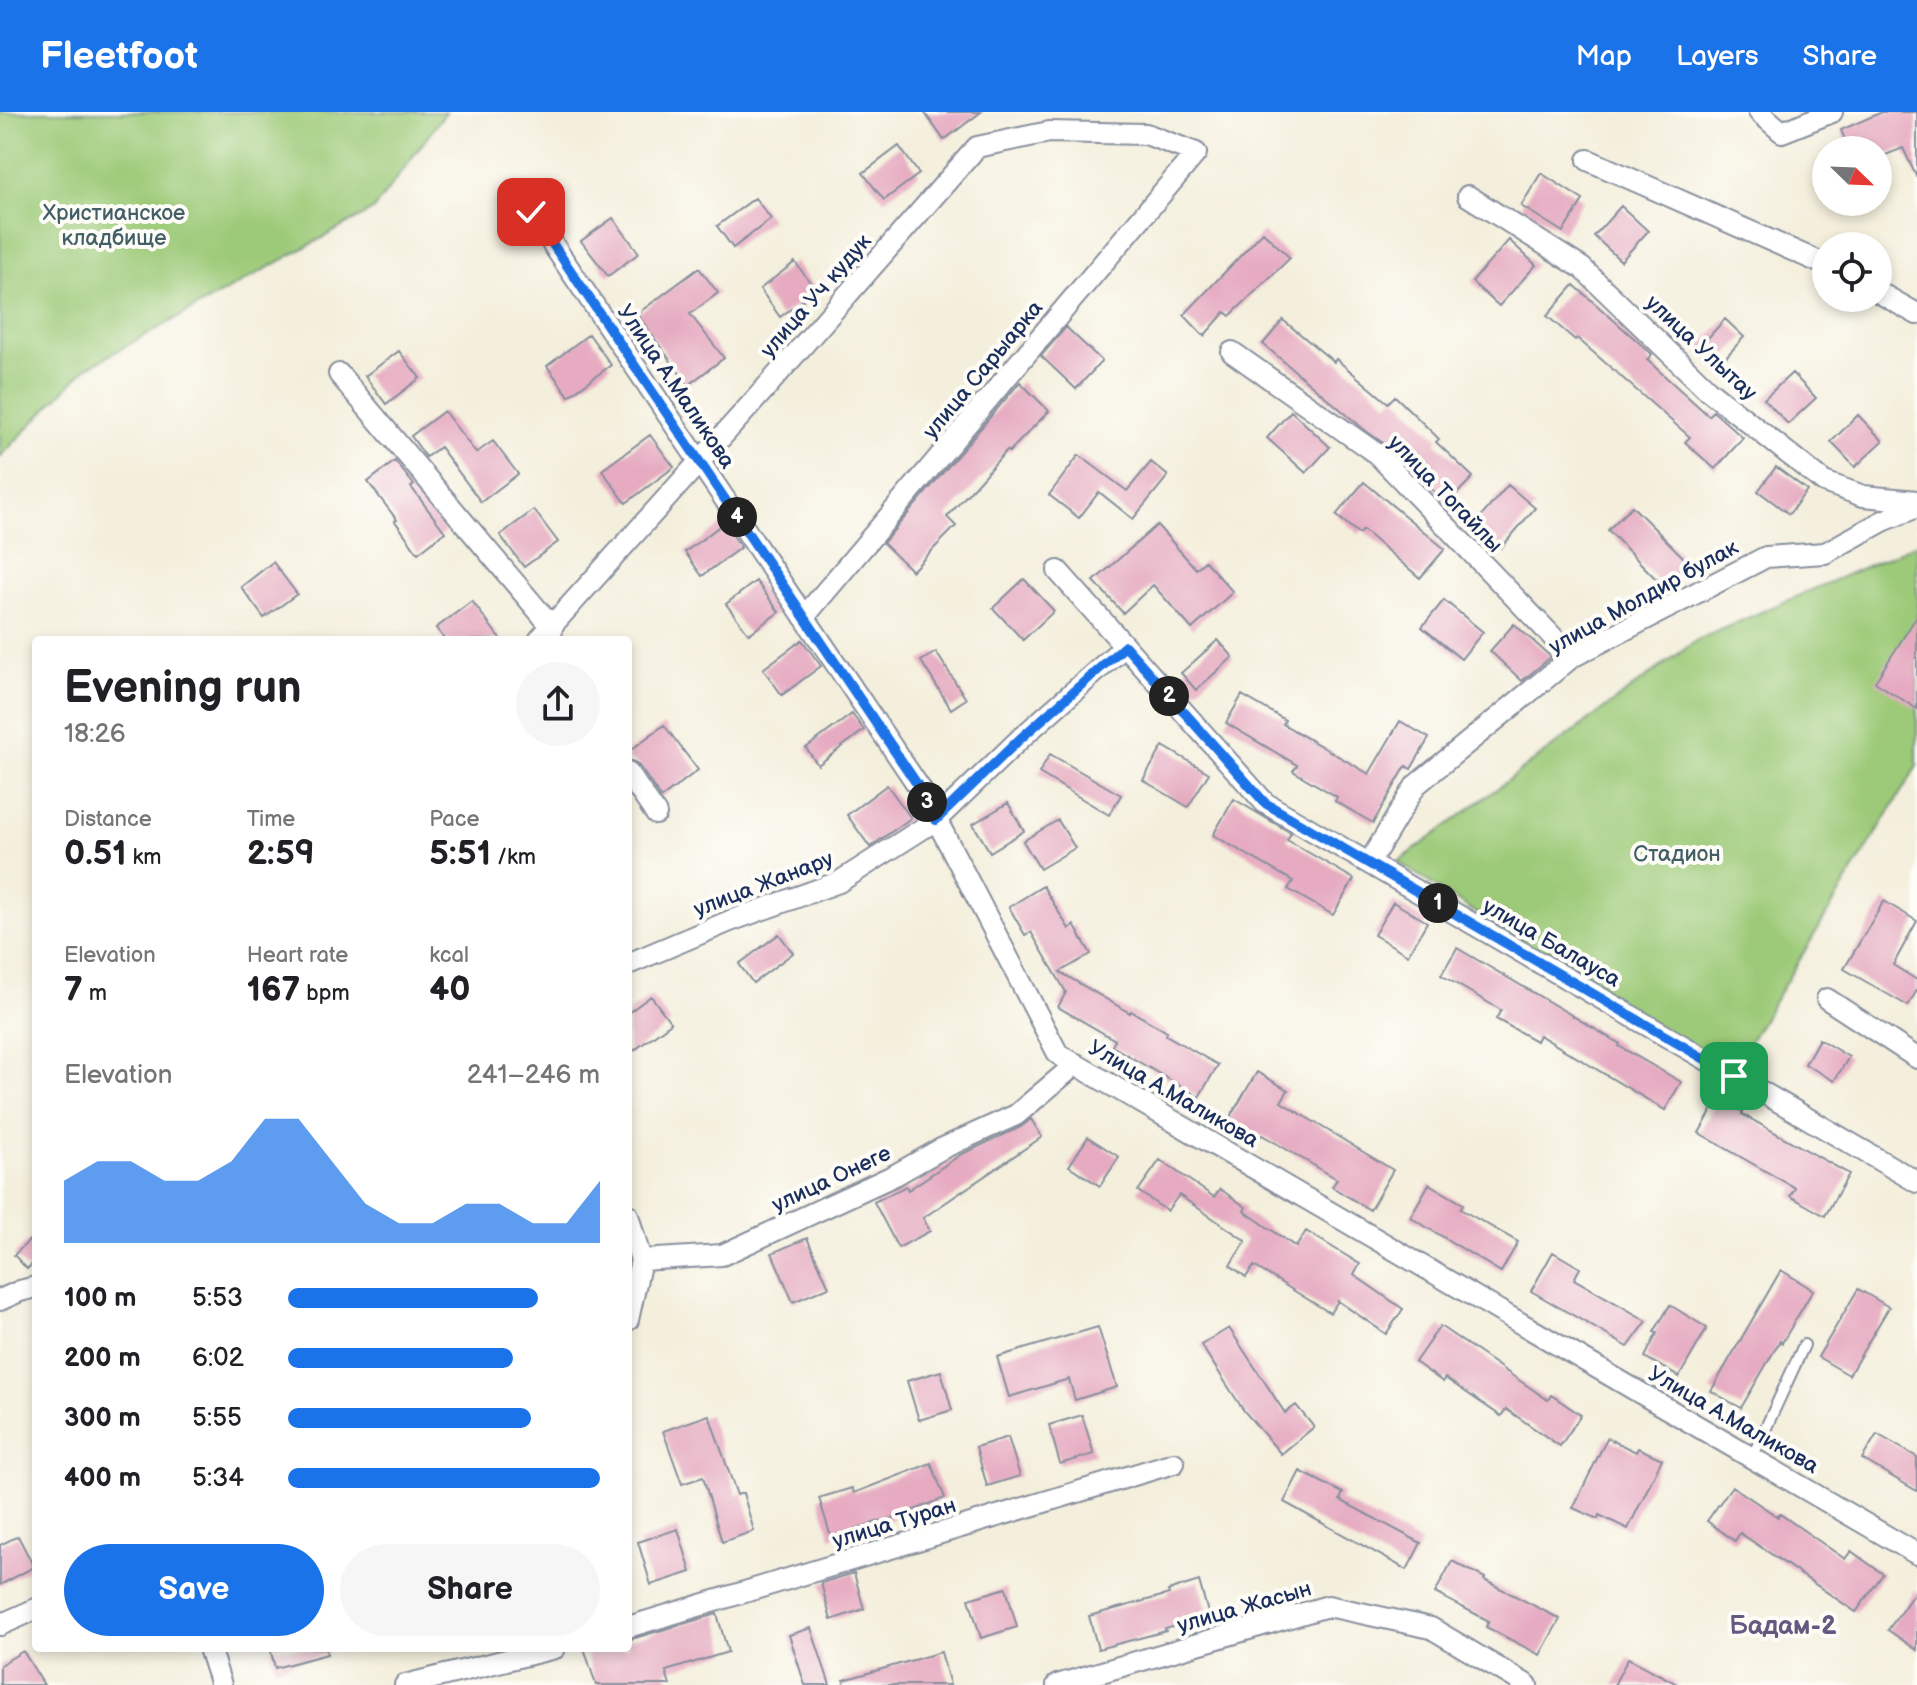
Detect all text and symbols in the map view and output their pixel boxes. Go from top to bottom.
text: Fleetfoot [40,34,198,79]
text: Map [1576,40,1632,73]
text: Layers [1676,40,1759,73]
text: Share [1803,40,1877,73]
north arrow [1812,136,1892,216]
map controls [1812,136,1892,312]
pin [497,178,565,246]
icon: check [509,190,553,234]
park label: Христианское кладбище [43,200,185,252]
street label: улица Уч кудук [755,228,878,364]
button: locate [1812,232,1892,312]
street label: улица Улытау [1640,290,1762,407]
street label: улица Сарыарка [917,295,1049,445]
street label: Улица А.Маликова [611,300,741,474]
street label: улица Тогайлы [1382,430,1508,558]
pin: 4 [717,497,757,537]
text: 4 [731,503,743,530]
street label: улица Молдир булак [1544,534,1743,661]
text: Evening run [64,662,301,715]
button: share [516,662,600,746]
pin: 2 [1149,676,1189,716]
text: 2 [1162,682,1176,709]
text: 18:26 [64,719,126,750]
pin: 3 [907,782,947,822]
text: 3 [921,788,933,815]
text: Distance [64,806,152,833]
text: Time [247,806,295,833]
text: Pace [429,806,480,833]
text: 0.51 [64,833,127,874]
text: 2:59 [247,833,315,874]
text: 5:51 [429,833,491,874]
park label: Стадион [1633,841,1721,868]
text: km [127,844,162,871]
text: /km [491,844,536,871]
street label: улица Жанару [690,845,837,923]
pin: 1 [1418,883,1458,923]
text: 1 [1433,889,1443,916]
street label: улица Балауса [1478,893,1625,994]
text: Elevation [64,942,156,969]
text: Heart rate [247,942,348,969]
text: kcal [429,942,469,969]
text: 7 [64,969,83,1010]
text: 167 [247,969,300,1010]
text: 40 [429,969,471,1010]
text: m [83,980,107,1007]
text: bpm [300,980,350,1007]
street label: Улица А.Маликова [1083,1035,1263,1154]
pin [1700,1042,1768,1110]
icon: arrive [1712,1054,1756,1098]
text: Elevation [64,1060,172,1091]
text: 241–246 m [467,1060,600,1091]
street label: улица Онеге [768,1140,895,1219]
text: 100 m [64,1283,137,1314]
text: 5:53 [192,1283,243,1314]
text: 200 m [64,1343,141,1374]
text: 6:02 [192,1343,244,1374]
street label: Улица А.Маликова [1643,1361,1823,1480]
text: 300 m [64,1403,141,1434]
text: 5:55 [192,1403,242,1434]
text: 400 m [64,1463,141,1494]
text: 5:34 [192,1463,244,1494]
street label: улица Туран [829,1492,959,1555]
button: Save [64,1544,324,1636]
button: Share [340,1544,600,1636]
street label: улица Жасын [1174,1575,1315,1639]
district label: Бадам-2 [1729,1611,1837,1642]

